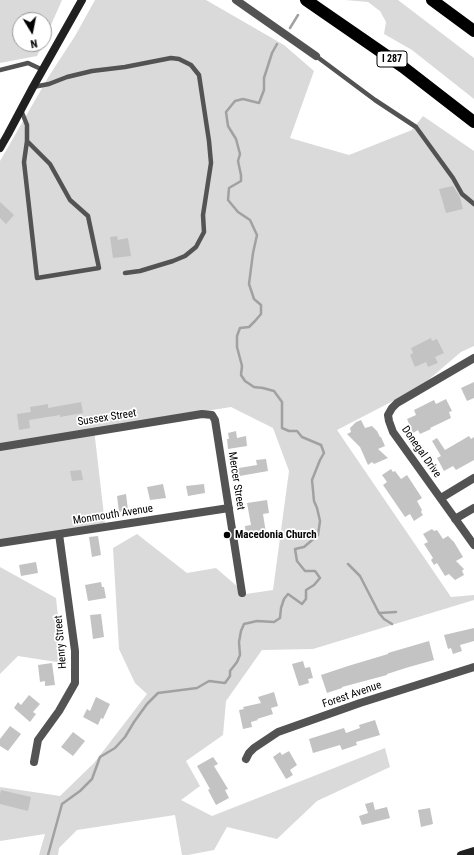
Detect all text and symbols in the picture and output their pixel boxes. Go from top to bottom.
north arrow [12,12,52,52]
text: N [30,36,38,50]
road number: I 287 [377,51,407,67]
street label: Sussex Street [77,407,137,429]
street label: Donegal Drive [398,424,444,480]
street label: Mercer Street [225,451,247,511]
street label: Monmouth Avenue [72,502,154,528]
place label: Macedonia Church [235,528,317,542]
marker: Macedonia Church [222,530,232,540]
street label: Henry Street [52,615,70,669]
street label: Forest Avenue [321,679,383,711]

